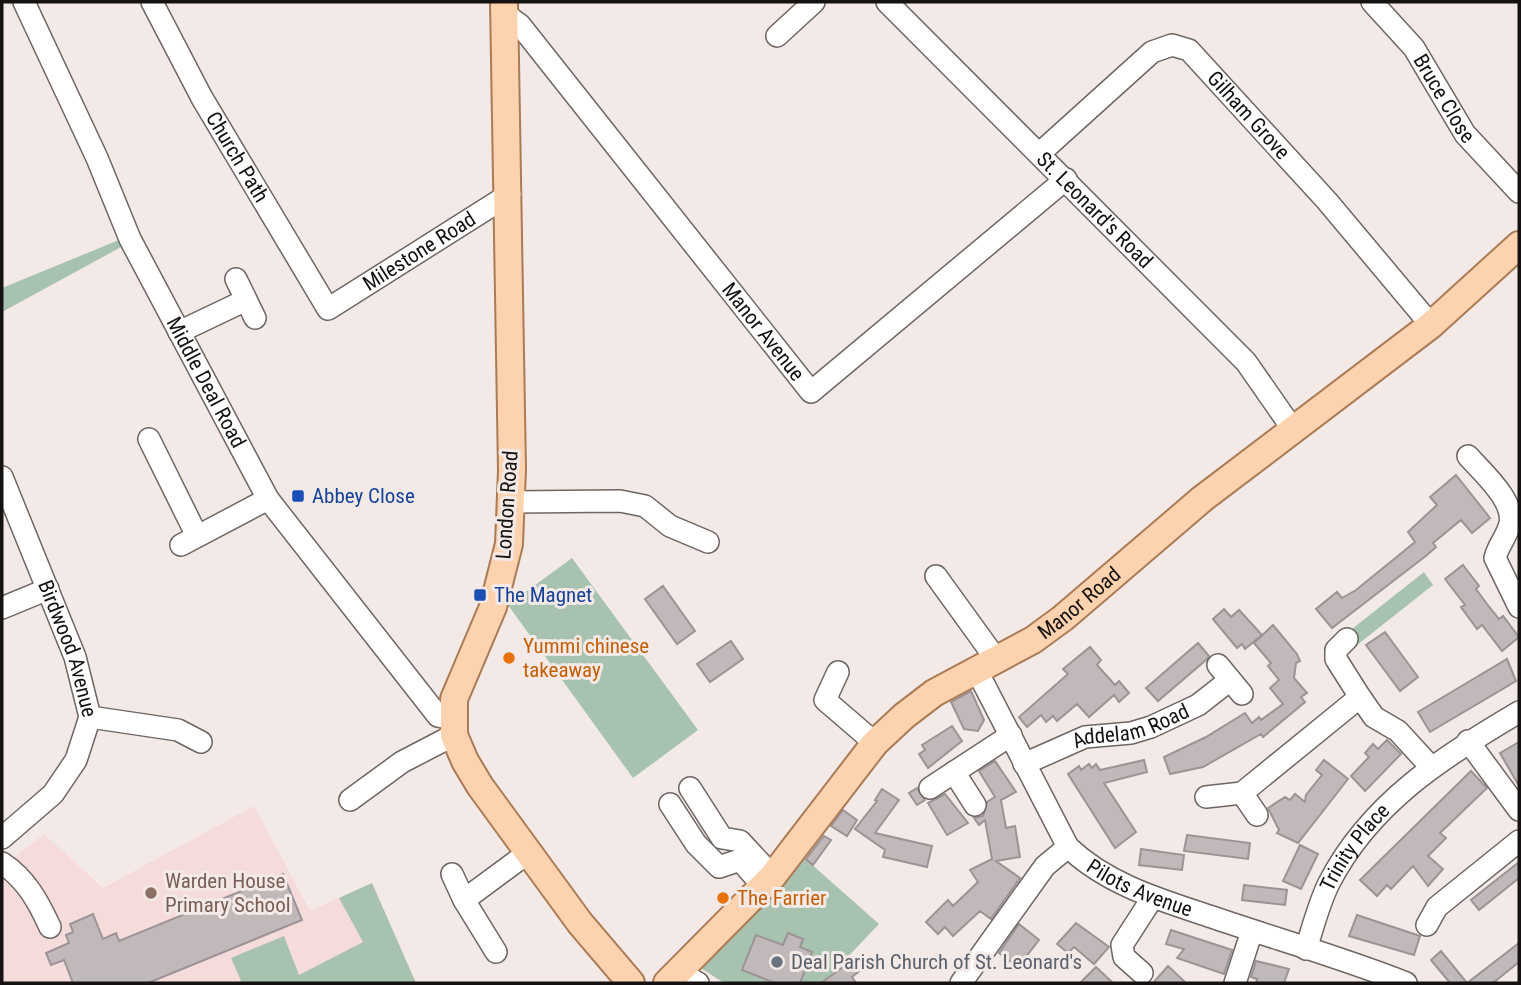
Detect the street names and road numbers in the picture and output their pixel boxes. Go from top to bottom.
street label: Bruce Close [1408,50,1480,148]
street label: Gilham Grove [1202,66,1295,164]
street label: Church Path [201,107,273,207]
street label: St. Leonard's Road [1032,147,1158,273]
street label: Milestone Road [359,207,480,296]
street label: Manor Avenue [717,278,809,386]
street label: Middle Deal Road [162,313,251,452]
street label: London Road [491,450,523,560]
street label: Manor Road [1033,562,1125,644]
street label: Birdwood Avenue [33,577,102,720]
street label: Addelam Road [1068,699,1193,753]
street label: Trinity Place [1315,798,1394,895]
street label: Pilots Avenue [1082,854,1196,922]

